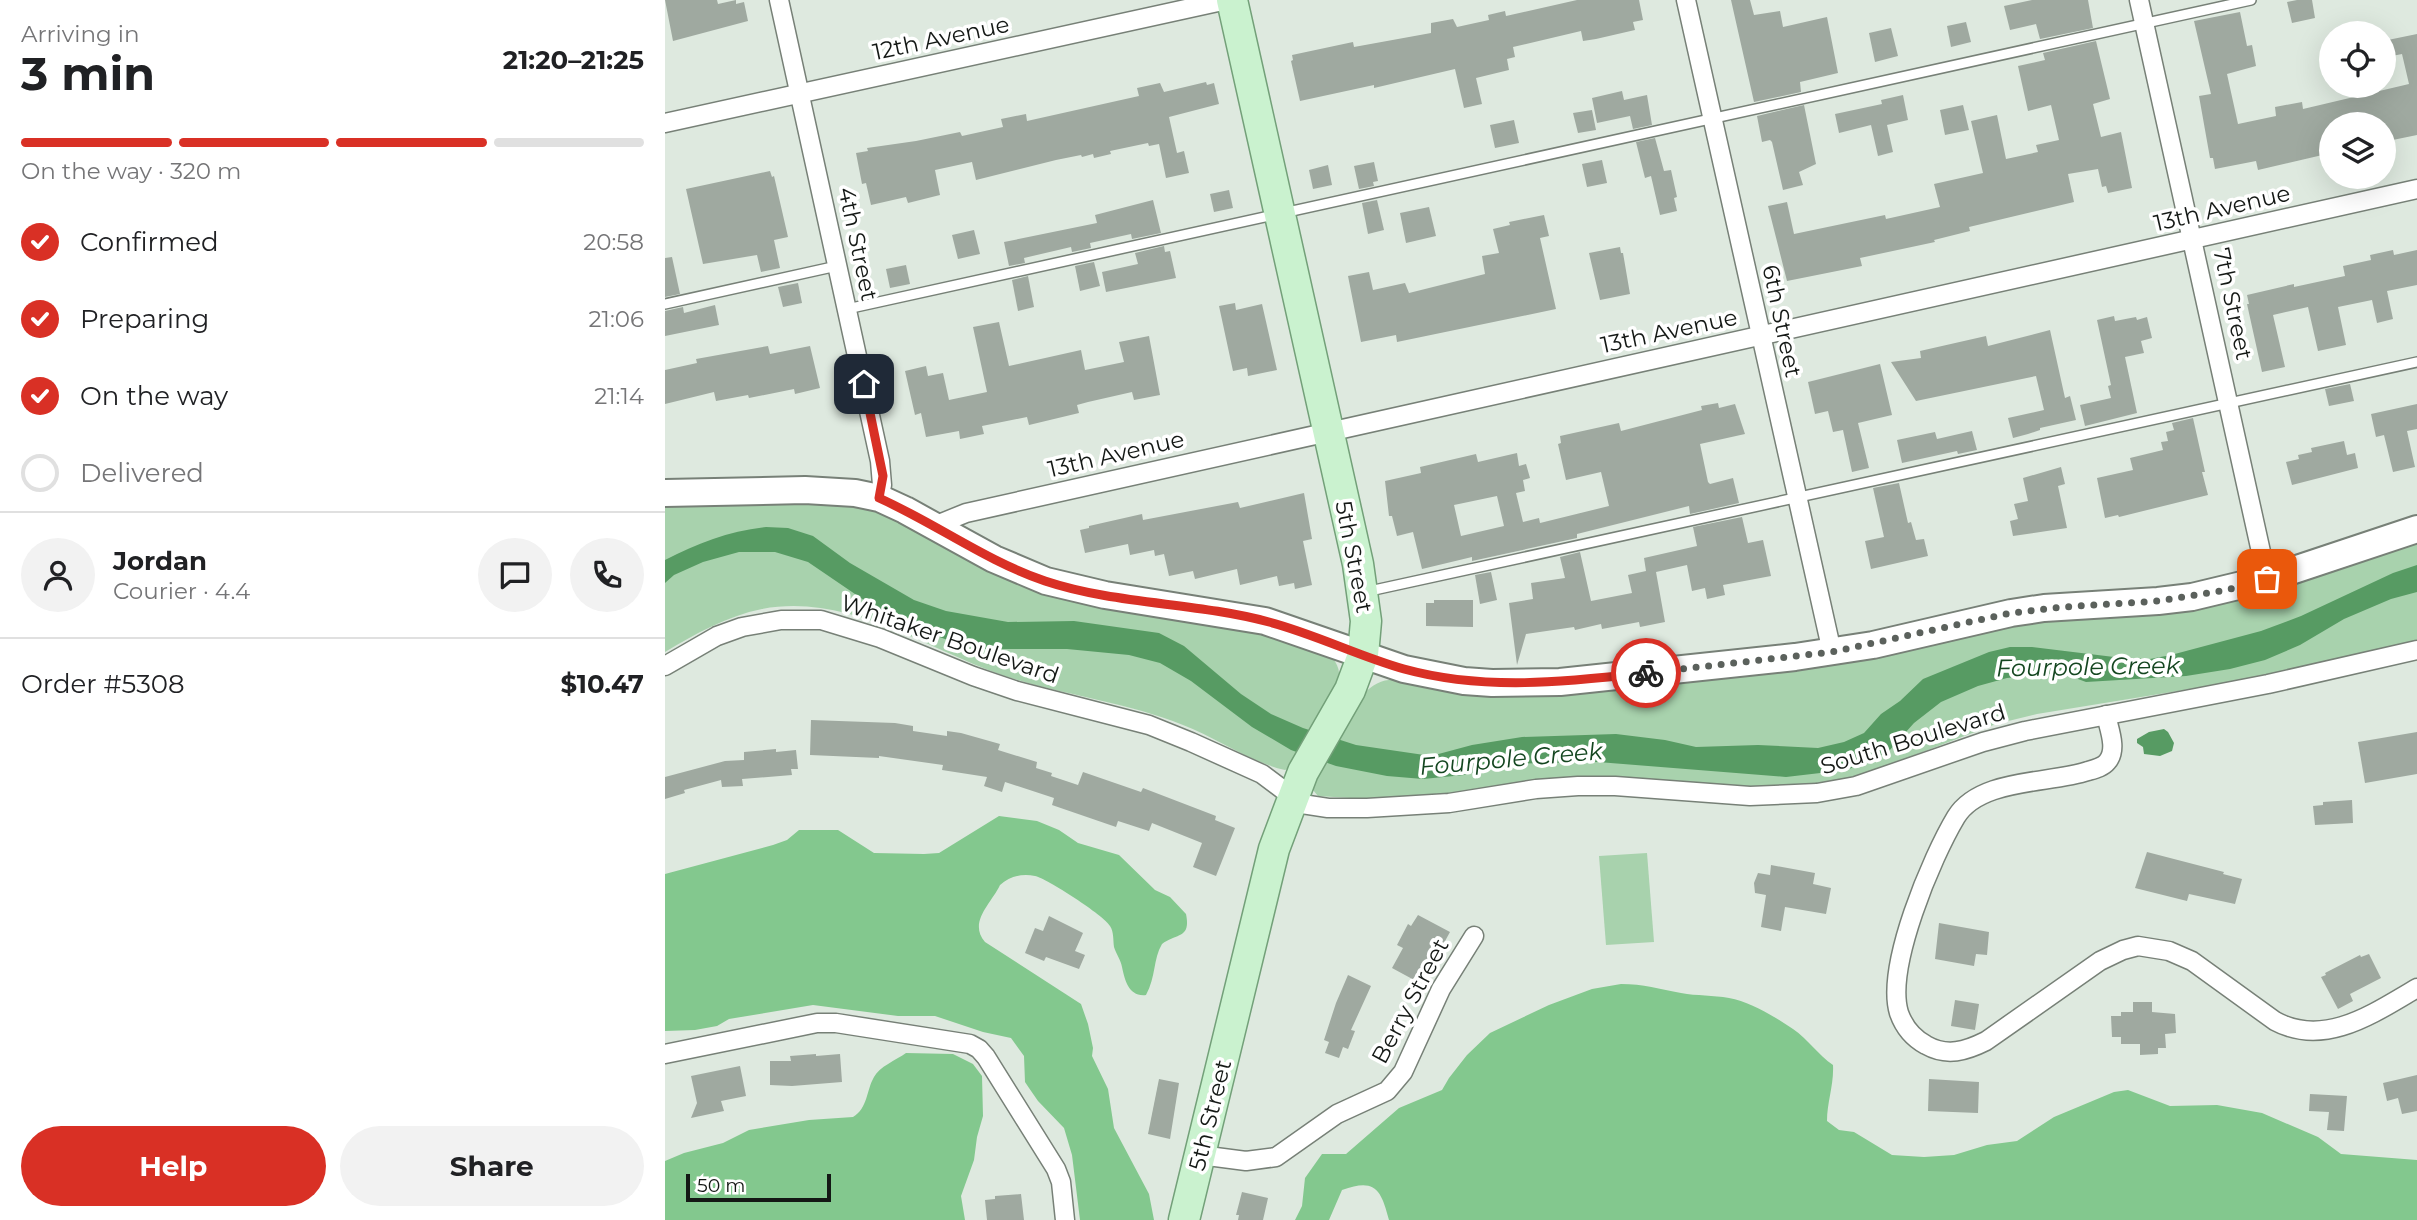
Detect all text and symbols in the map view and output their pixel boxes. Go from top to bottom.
street label: 12th Avenue [870,10,1012,66]
text: Arriving in [21,20,140,48]
map controls [2319,21,2396,189]
button: locate [2319,21,2396,98]
text: 21:20–21:25 [503,44,644,76]
text: 3 min [21,45,155,102]
button: layers [2319,112,2396,189]
text: On the way · 320 m [21,157,241,185]
street label: 13th Avenue [2151,179,2293,237]
street label: 4th Street [832,185,884,303]
icon: check [21,223,59,261]
text: Confirmed [80,226,219,258]
text: 20:58 [583,228,644,256]
street label: 7th Street [2207,246,2259,362]
street label: 6th Street [1756,262,1808,380]
icon: check [21,300,59,338]
text: Preparing [80,303,209,335]
street label: 13th Avenue [1598,303,1740,359]
text: 21:06 [589,305,644,333]
pin [834,354,894,414]
icon: home [845,365,883,403]
icon: check [21,377,59,415]
text: On the way [80,380,228,412]
text: 21:14 [594,382,644,410]
street label: 13th Avenue [1045,425,1187,483]
text: Delivered [80,457,204,489]
street label: 5th Street [1329,499,1379,615]
button: person [21,538,95,612]
button: chat [478,538,552,612]
button: phone [570,538,644,612]
text: Jordan [113,545,207,577]
pin [2237,549,2297,609]
icon: bag [2248,560,2286,598]
text: Courier · 4.4 [113,577,250,605]
street label: Whitaker Boulevard [837,589,1063,689]
courier [1611,638,1681,708]
water label: Fourpole Creek [1996,650,2182,683]
icon: bike [1627,654,1665,692]
text: Order #5308 [21,668,185,700]
text: $10.47 [560,668,644,700]
street label: South Boulevard [1817,698,2009,780]
water label: Fourpole Creek [1418,736,1605,781]
street label: Berry Street [1365,934,1455,1068]
street label: 5th Street [1183,1057,1237,1173]
button: Help [21,1126,326,1206]
button: Share [340,1126,644,1206]
scale bar [686,1171,831,1203]
text: 50 m [697,1174,745,1197]

